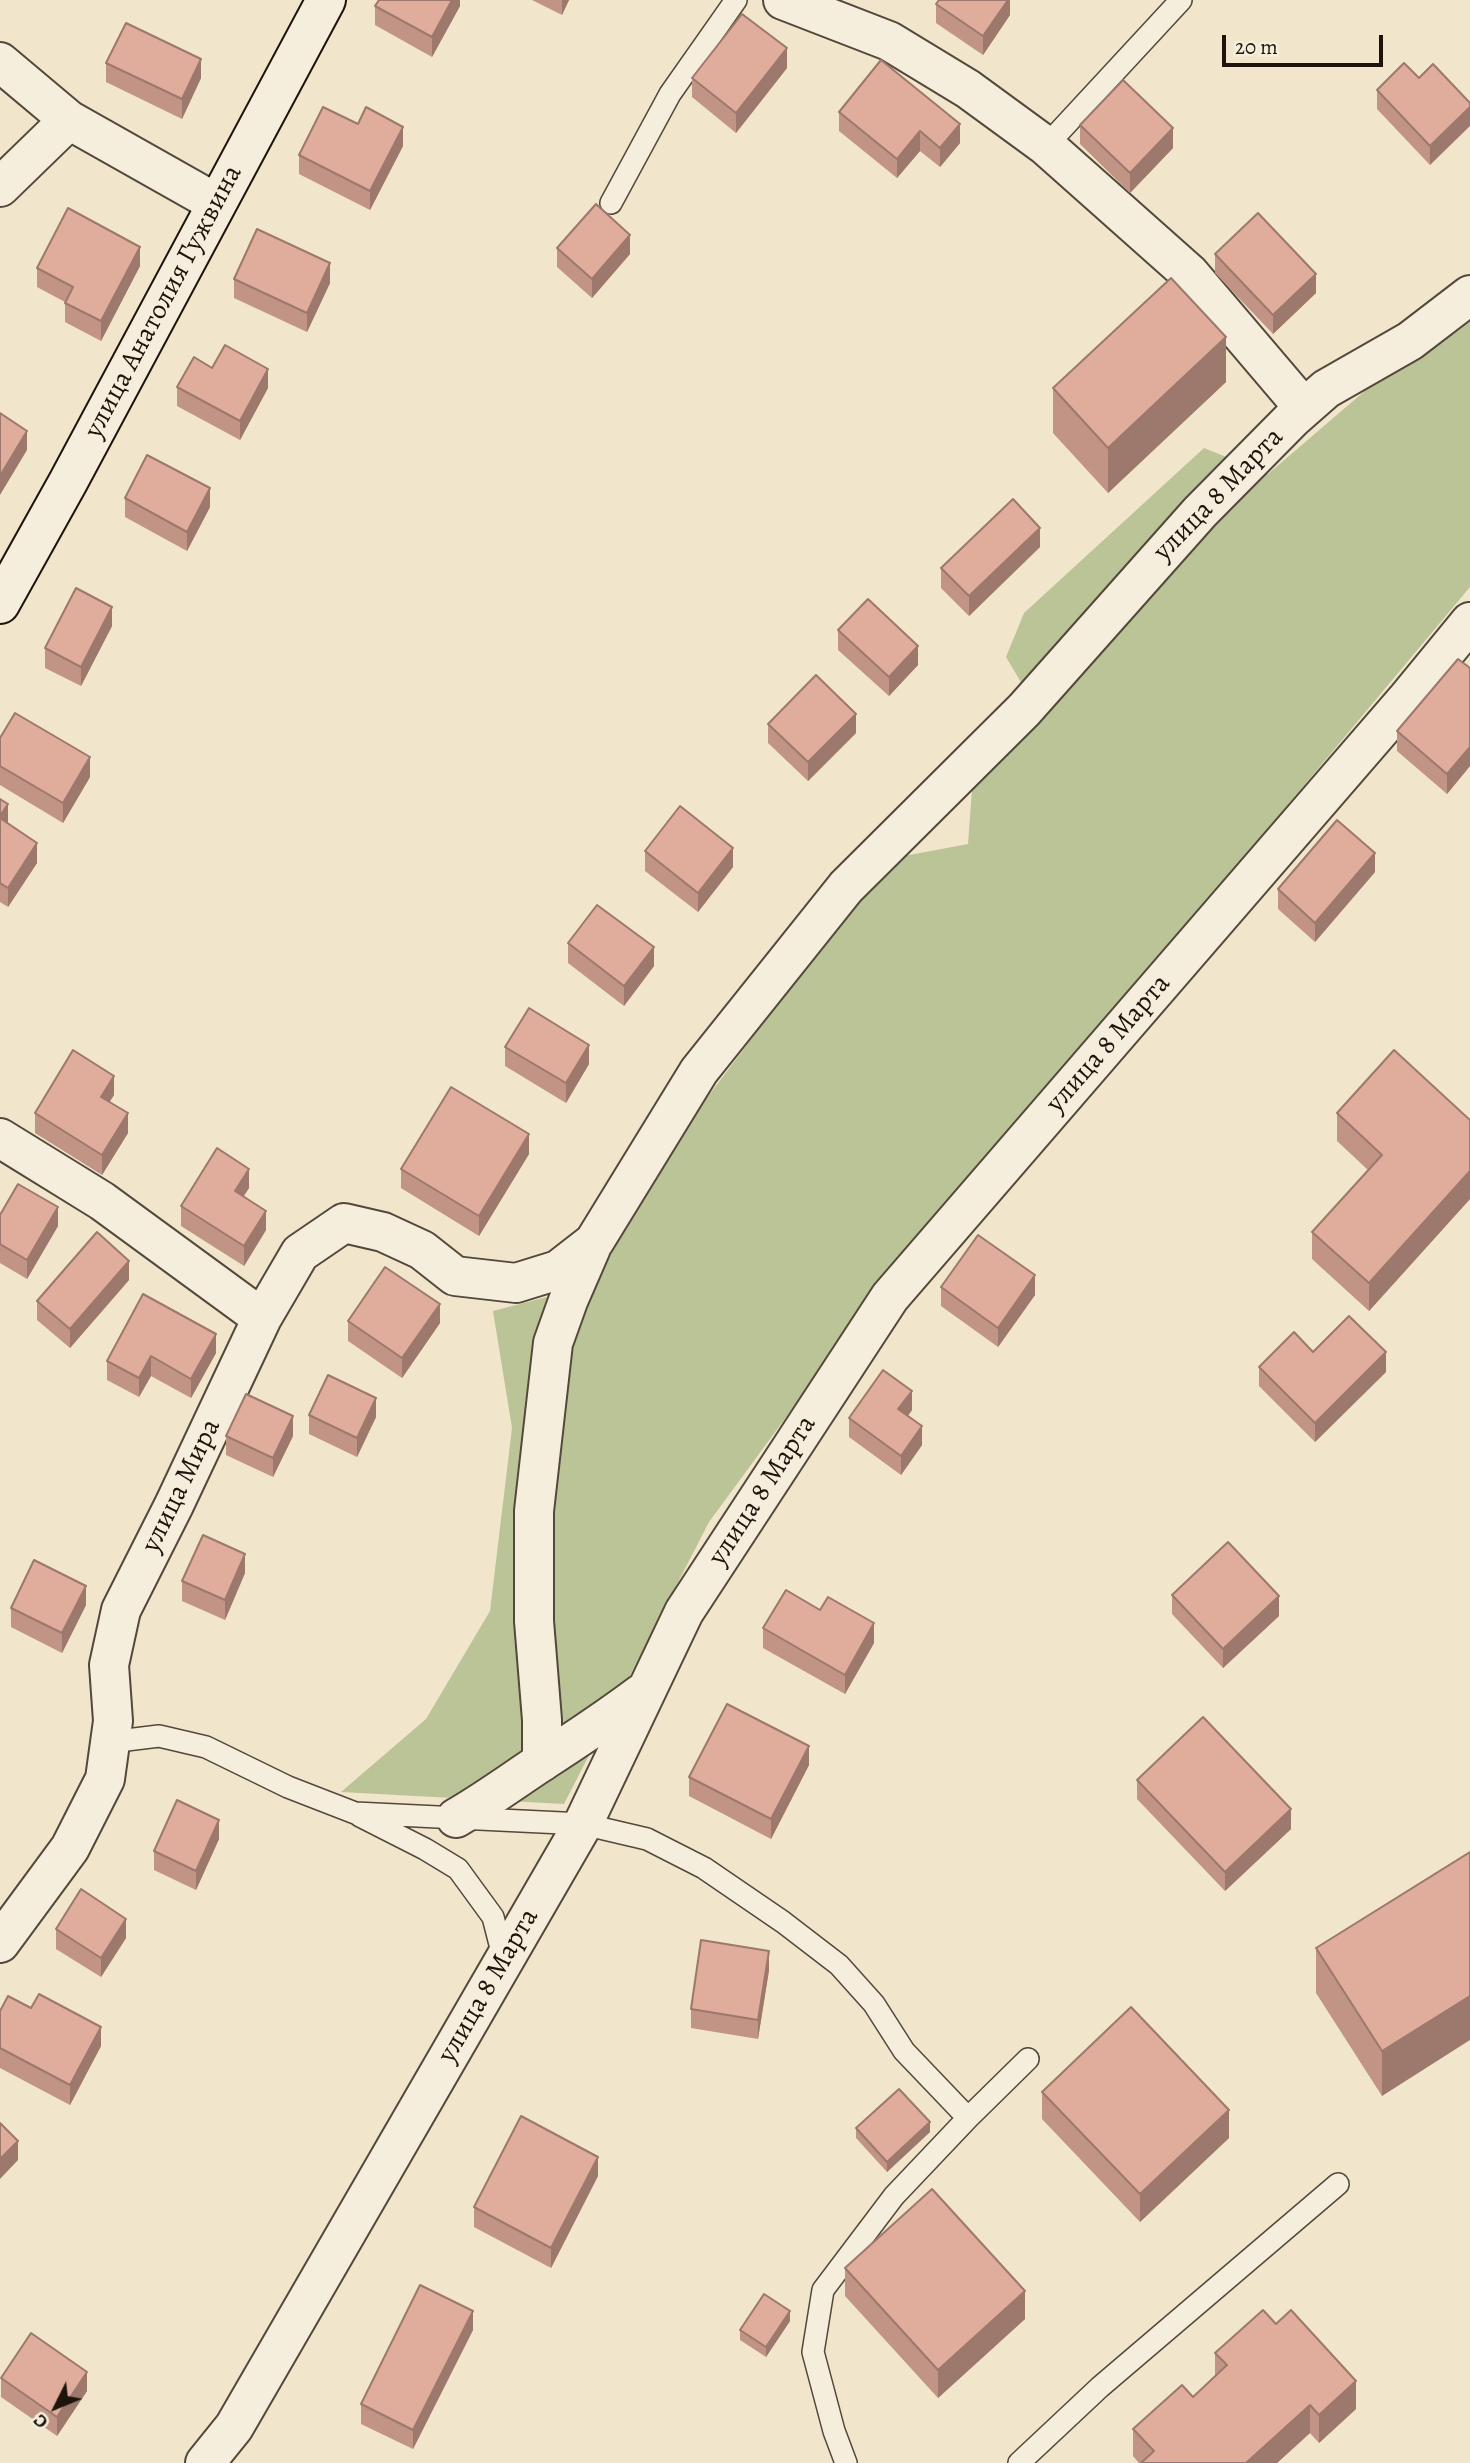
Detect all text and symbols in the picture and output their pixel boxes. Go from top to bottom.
scale bar [1225,21,1386,65]
text: 20 m [1235,33,1278,61]
street label: улица Анатолия Гужвина [78,160,250,444]
street label: улица 8 Марта [1147,421,1291,569]
street label: улица 8 Марта [1040,968,1178,1120]
street label: улица 8 Марта [702,1409,824,1573]
street label: улица Мира [135,1414,229,1558]
street label: улица 8 Марта [431,1903,547,2069]
north arrow [21,2372,91,2442]
text: С [27,2408,54,2434]

